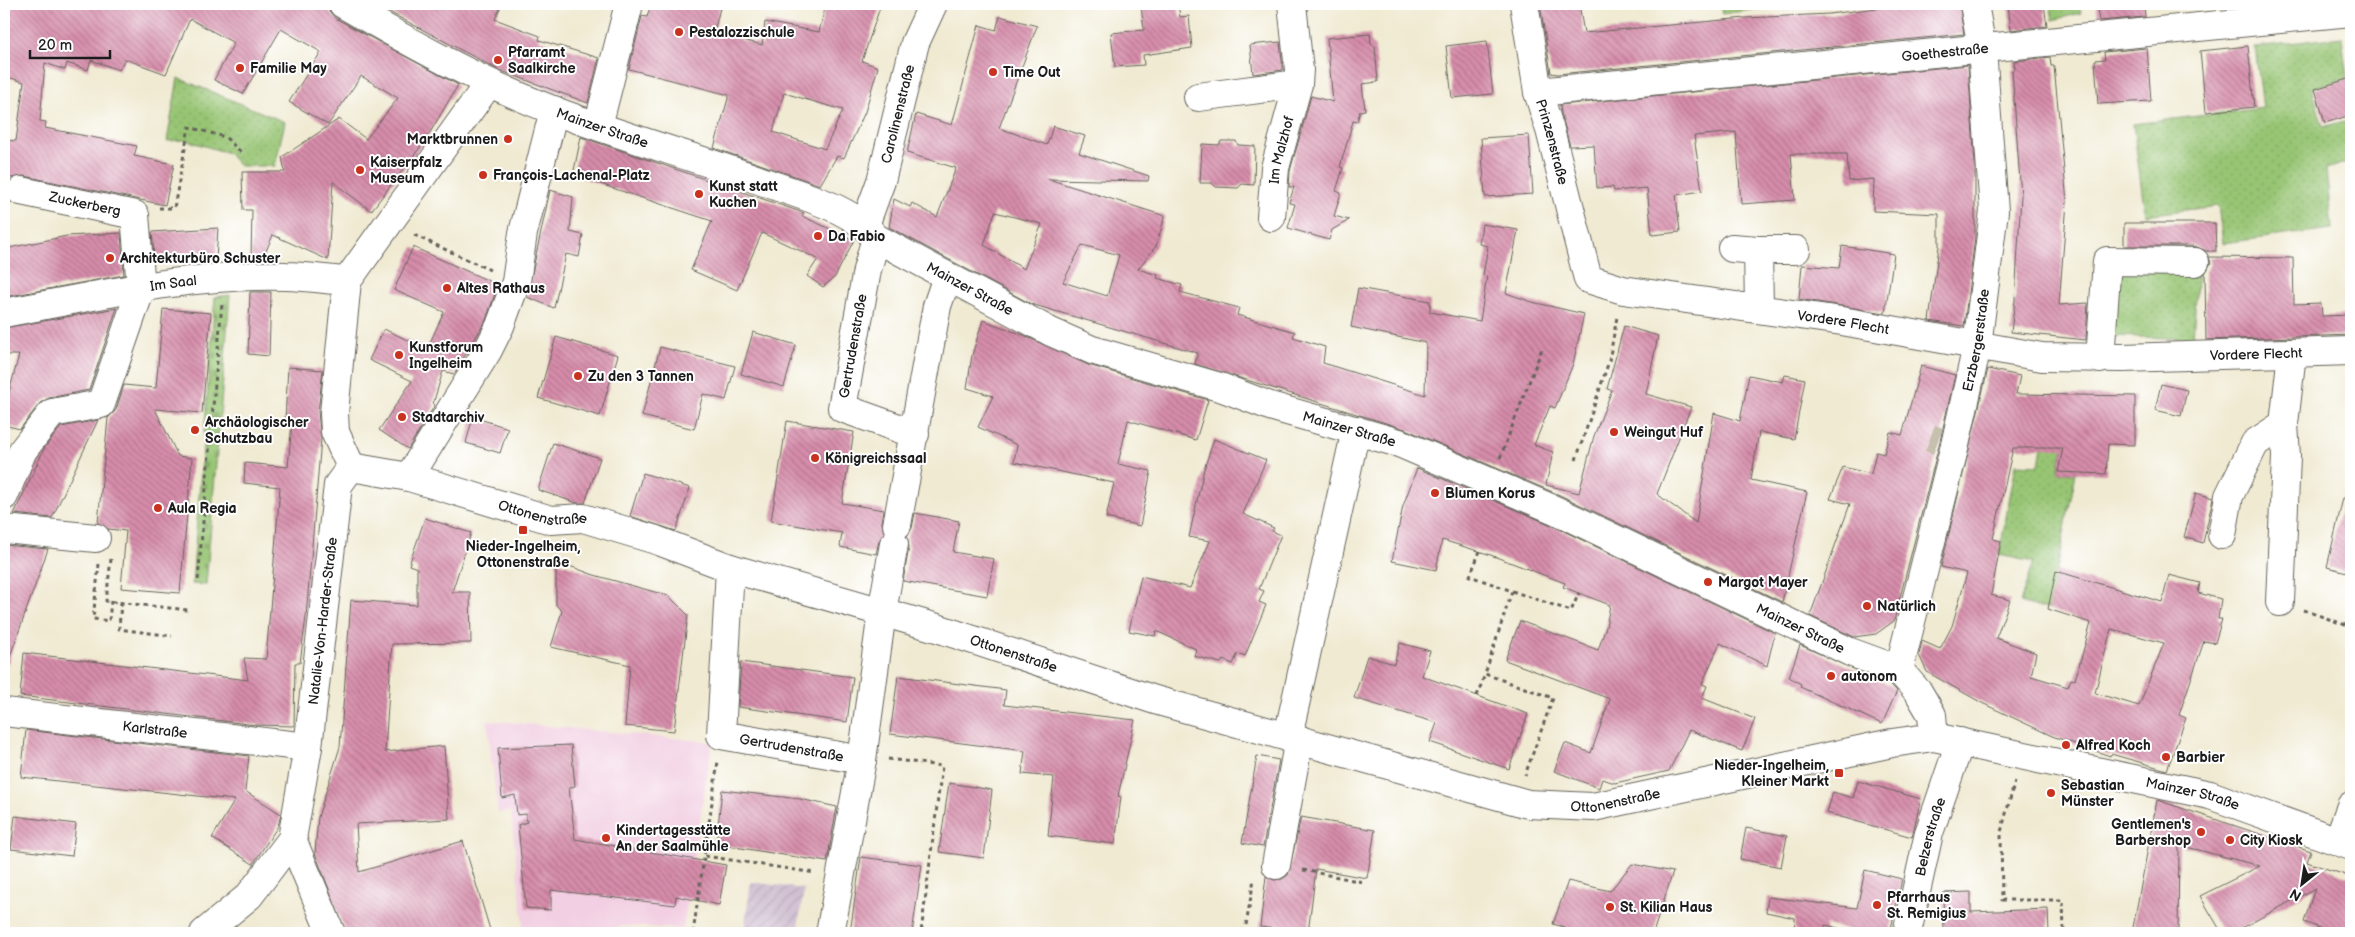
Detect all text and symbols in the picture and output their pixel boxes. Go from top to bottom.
place label: Pestalozzischule [689,24,795,41]
marker: Pestalozzischule [673,26,685,38]
scale bar [30,28,110,60]
text: 20 m [38,36,72,55]
street label: Goethestraße [1901,39,1989,65]
place label: Pfarramt Saalkirche [508,44,575,77]
marker: Pfarramt Saalkirche [492,54,504,66]
place label: Familie May [250,60,327,77]
marker: Familie May [234,62,246,74]
street label: Carolinenstraße [877,63,918,165]
place label: Time Out [1003,64,1061,81]
marker: Time Out [987,66,999,78]
street label: Prinzenstraße [1532,97,1572,186]
street label: Mainzer Straße [554,104,651,151]
street label: Im Malzhof [1265,113,1298,185]
place label: Marktbrunnen [407,131,498,148]
marker: Marktbrunnen [502,133,514,145]
place label: Kaiserpfalz Museum [370,154,442,187]
marker: Kaiserpfalz Museum [354,164,366,176]
place label: François-Lachenal-Platz [493,167,650,184]
marker: François-Lachenal-Platz [477,169,489,181]
place label: Kunst statt Kuchen [709,178,778,211]
street label: Zuckerberg [47,188,122,220]
marker: Kunst statt Kuchen [693,188,705,200]
place label: Da Fabio [828,228,885,245]
marker: Da Fabio [812,230,824,242]
place label: Architekturbüro Schuster [119,250,281,267]
marker: Architekturbüro Schuster [104,252,116,264]
street label: Mainzer Straße [924,258,1016,319]
street label: Im Saal [149,271,198,294]
place label: Altes Rathaus [456,280,545,297]
marker: Altes Rathaus [441,282,453,294]
street label: Erzbergerstraße [1959,288,1993,393]
street label: Gertrudenstraße [835,293,871,399]
street label: Vordere Flecht [1796,306,1891,338]
place label: Kunstforum Ingelheim [409,339,483,372]
street label: Vordere Flecht [2210,344,2303,364]
marker: Kunstforum Ingelheim [393,349,405,361]
place label: Zu den 3 Tannen [588,368,694,385]
marker: Zu den 3 Tannen [572,370,584,382]
street label: Mainzer Straße [1301,407,1398,450]
place label: Stadtarchiv [412,409,485,426]
marker: Stadtarchiv [396,411,408,423]
place label: Archäologischer Schutzbau [204,414,309,447]
marker: Archäologischer Schutzbau [189,424,201,436]
place label: Weingut Huf [1624,424,1704,441]
marker: Weingut Huf [1608,426,1620,438]
place label: Königreichssaal [825,450,927,467]
marker: Königreichssaal [809,452,821,464]
place label: Blumen Korus [1445,485,1535,502]
marker: Blumen Korus [1429,487,1441,499]
street label: Ottonenstraße [496,496,590,529]
place label: Aula Regia [167,500,237,517]
marker: Aula Regia [152,502,164,514]
marker: Nieder-Ingelheim, Ottonenstraße [517,524,529,536]
street label: Natalie-Von-Harder-Straße [304,536,340,706]
place label: Nieder-Ingelheim, Ottonenstraße [465,538,581,571]
place label: Margot Mayer [1718,574,1808,591]
marker: Margot Mayer [1702,576,1714,588]
place label: Natürlich [1877,598,1936,615]
street label: Mainzer Straße [1754,600,1848,657]
marker: Natürlich [1861,600,1873,612]
street label: Ottonenstraße [968,631,1060,676]
place label: autonom [1841,668,1897,685]
marker: autonom [1825,670,1837,682]
street label: Karlstraße [122,717,188,742]
street label: Gertrudenstraße [738,730,845,765]
place label: Alfred Koch [2075,737,2151,754]
marker: Alfred Koch [2060,739,2072,751]
place label: Barbier [2176,749,2225,766]
marker: Barbier [2160,751,2172,763]
place label: Nieder-Ingelheim, Kleiner Markt [1714,757,1829,790]
marker: Nieder-Ingelheim, Kleiner Markt [1833,767,1845,779]
street label: Mainzer Straße [2144,773,2242,813]
place label: Sebastian Münster [2061,777,2125,810]
street label: Ottonenstraße [1570,784,1662,816]
marker: Sebastian Münster [2045,787,2057,799]
street label: Belzerstraße [1911,795,1949,878]
place label: Gentlemen's Barbershop [2111,816,2191,849]
place label: Kindertagesstätte An der Saalmühle [615,822,730,855]
marker: Gentlemen's Barbershop [2195,826,2207,838]
marker: Kindertagesstätte An der Saalmühle [600,832,612,844]
place label: City Kiosk [2240,832,2303,849]
marker: City Kiosk [2224,834,2236,846]
north arrow [2278,860,2328,910]
text: N [2287,885,2305,905]
place label: Pfarrhaus St. Remigius [1887,889,1966,922]
place label: St. Kilian Haus [1620,899,1713,916]
marker: Pfarrhaus St. Remigius [1871,899,1883,911]
marker: St. Kilian Haus [1604,901,1616,913]

